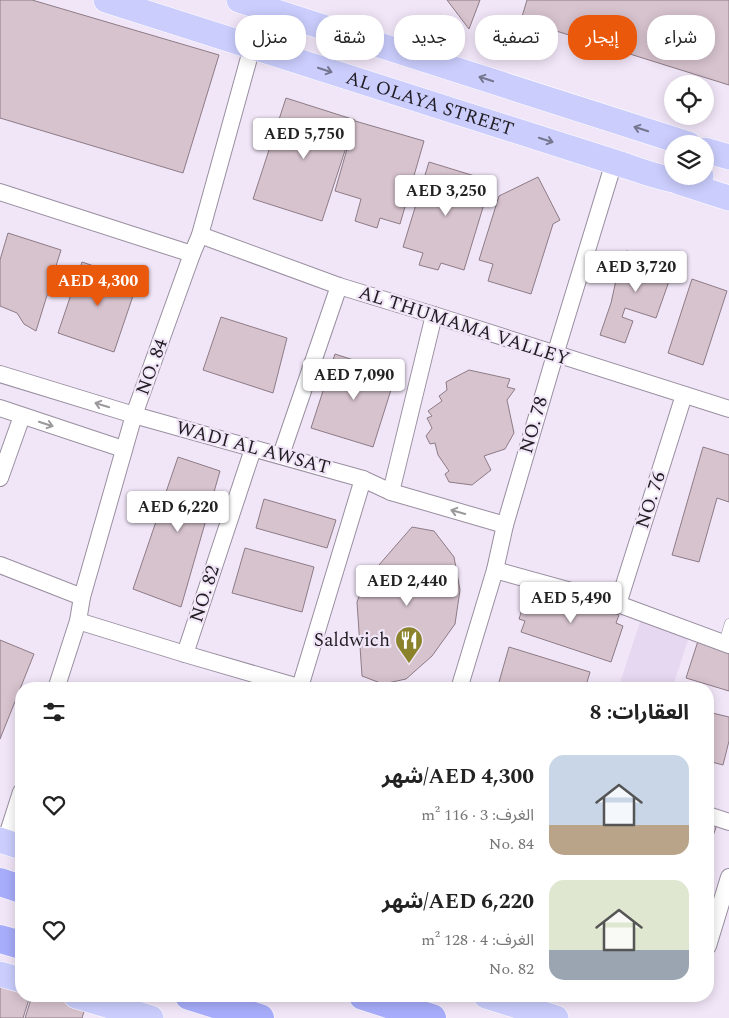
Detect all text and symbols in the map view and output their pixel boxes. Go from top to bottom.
chip: منزل [235,15,306,60]
chip: شقة [316,15,384,60]
chip: جديد [394,15,465,60]
chip: تصفية [475,15,558,60]
chip: إيجار [568,15,637,60]
chip: شراء [647,15,715,60]
street label: AL OLAYA STREET [342,63,518,144]
one-way arrow [316,65,332,75]
one-way arrow [479,74,495,83]
map controls [664,75,714,185]
button: locate [664,75,714,125]
pin: AED 5,750 [247,118,361,160]
text: AED 5,750 [264,122,344,146]
one-way arrow [633,123,649,133]
button: layers [664,135,714,185]
one-way arrow [538,136,554,145]
pin: AED 3,250 [389,174,503,217]
text: AED 3,250 [406,179,486,203]
pin: AED 3,720 [579,250,693,293]
text: AED 3,720 [596,255,676,279]
pin: AED 4,300 [41,264,155,307]
text: AED 4,300 [58,269,138,293]
street label: AL THUMAMA VALLEY [355,278,573,374]
street label: NO. 84 [128,334,176,399]
pin: AED 7,090 [297,358,411,401]
text: AED 7,090 [314,363,394,387]
street label: NO. 78 [512,393,556,457]
one-way arrow [94,400,110,410]
street label: WADI AL AWSAT [173,413,333,483]
one-way arrow [38,419,54,429]
street label: NO. 76 [628,468,674,532]
pin: AED 6,220 [121,490,235,533]
text: AED 6,220 [138,495,218,519]
one-way arrow [451,506,467,516]
street label: NO. 82 [182,562,228,626]
pin: AED 2,440 [350,564,464,607]
text: AED 2,440 [367,569,447,593]
pin: AED 5,490 [514,582,628,624]
text: AED 5,490 [531,586,611,610]
restaurant icon: Saldwich [394,625,424,664]
place label: Saldwich [314,626,390,655]
text: العقارات: 8 [590,697,689,729]
icon: filters [40,698,68,726]
text: AED 4,300/شهر [382,761,534,793]
icon: home [589,775,649,835]
icon: heart [40,791,68,819]
text: الغرف: 3 · 116 m² [421,803,534,827]
text: No. 84 [489,832,534,856]
text: AED 6,220/شهر [382,886,534,918]
icon: home [589,900,649,960]
icon: heart [40,916,68,944]
text: الغرف: 4 · 128 m² [421,928,534,952]
text: No. 82 [489,957,534,981]

